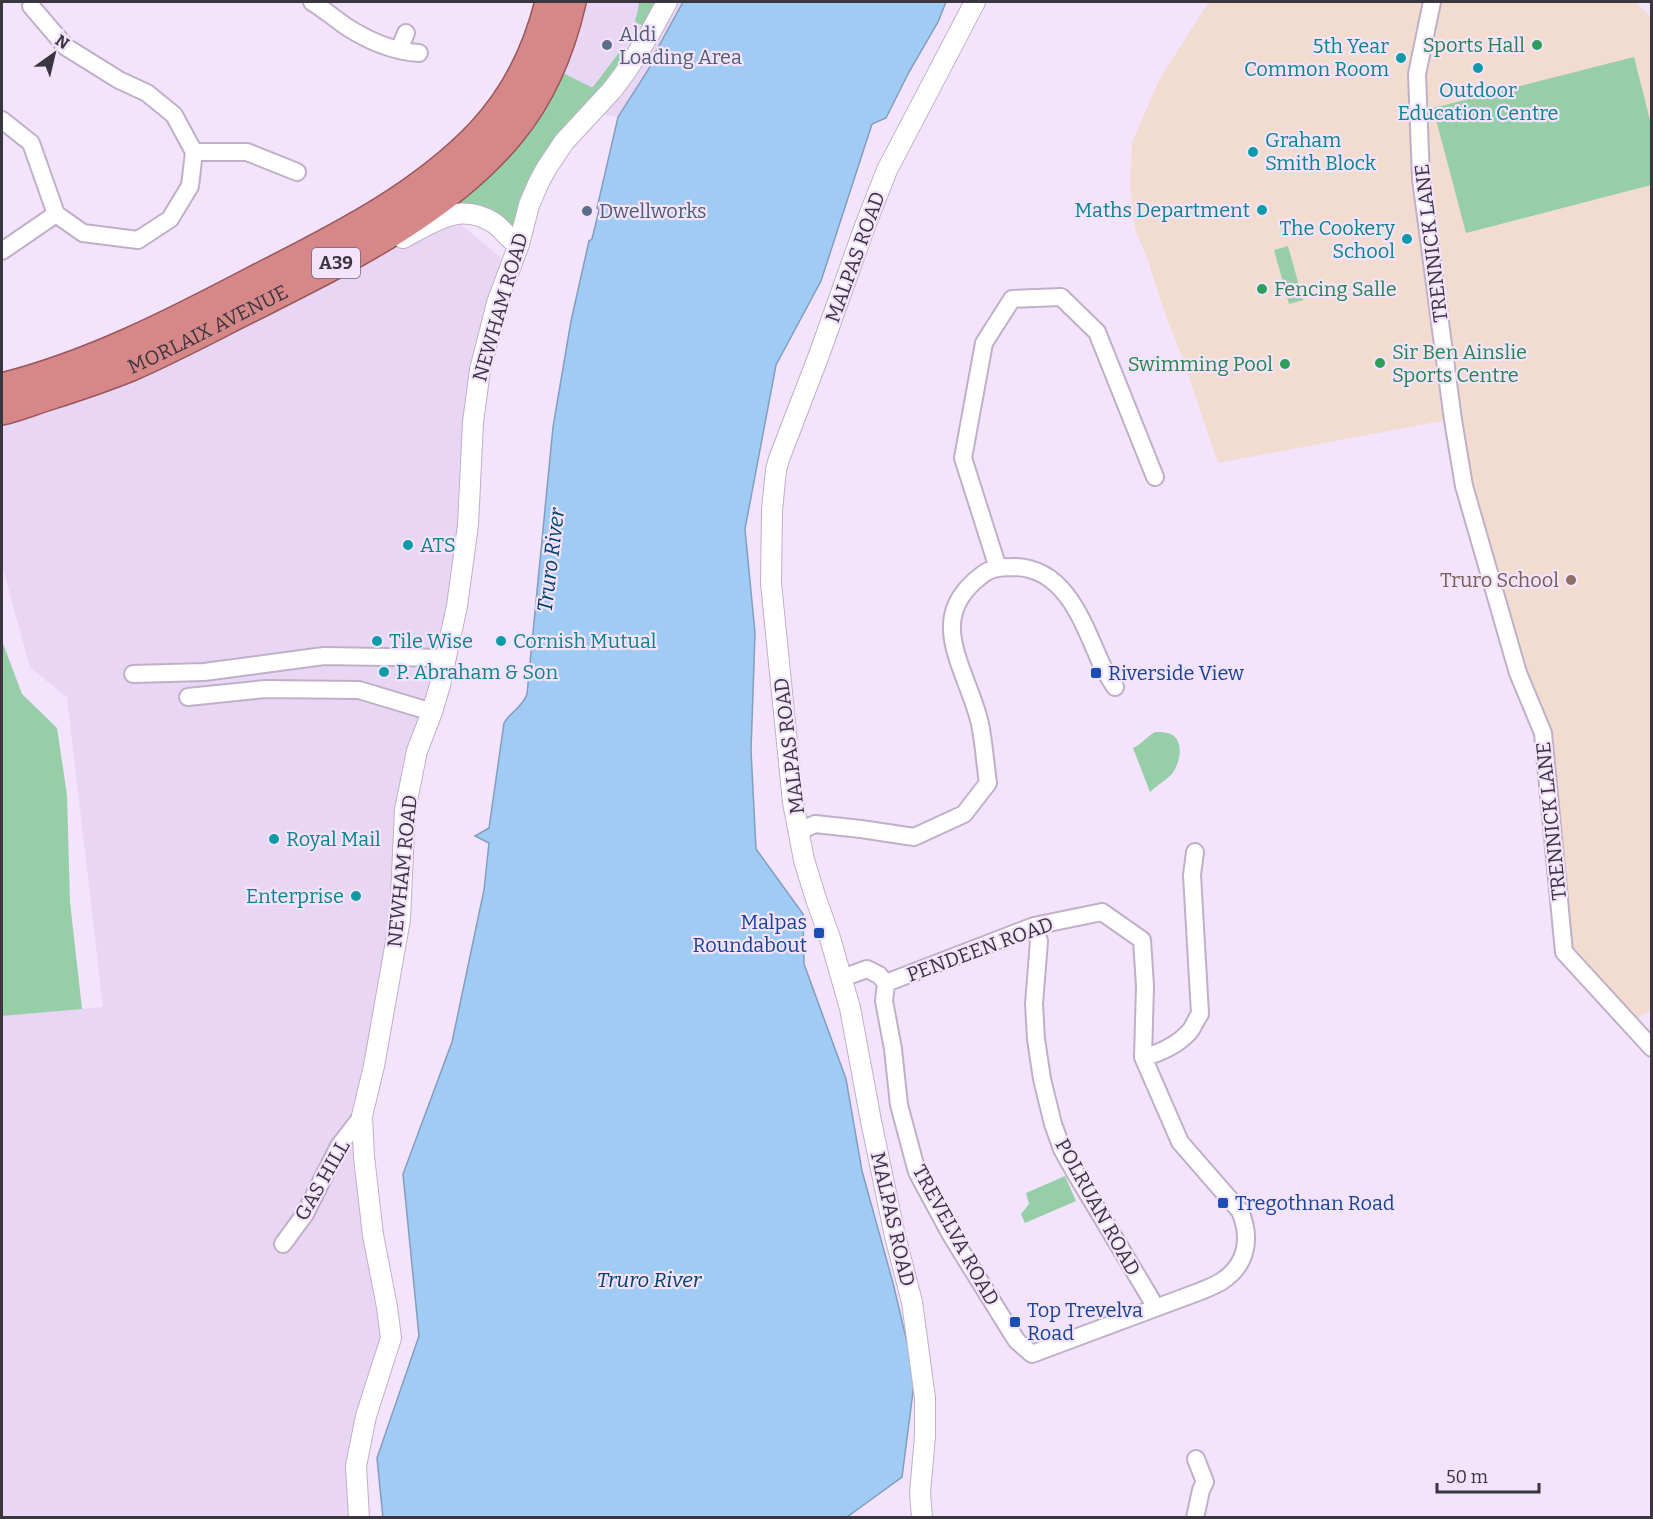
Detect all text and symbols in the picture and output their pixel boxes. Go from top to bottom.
place label: Aldi Loading Area [619,22,742,69]
north arrow [24,24,84,84]
text: N [52,31,73,53]
place label: Sports Hall [1423,33,1525,57]
place label: 5th Year Common Room [1244,34,1389,81]
marker: Aldi Loading Area [600,38,614,52]
marker: Sports Hall [1530,38,1544,52]
marker: 5th Year Common Room [1394,51,1408,65]
marker: Outdoor Education Centre [1471,61,1485,75]
place label: Outdoor Education Centre [1397,78,1559,125]
place label: Graham Smith Block [1265,128,1377,175]
marker: Graham Smith Block [1246,145,1260,159]
street label: TRENNICK LANE [1409,162,1453,324]
street label: MALPAS ROAD [820,188,890,326]
place label: Maths Department [1075,198,1250,222]
place label: Dwellworks [599,199,707,223]
marker: Maths Department [1255,203,1269,217]
marker: Dwellworks [580,204,594,218]
place label: The Cookery School [1280,216,1395,263]
street label: NEWHAM ROAD [467,230,533,384]
marker: The Cookery School [1400,232,1414,246]
road number: A39 [312,248,360,278]
place label: Fencing Salle [1274,277,1397,301]
street label: MORLAIX AVENUE [124,279,292,379]
marker: Fencing Salle [1255,282,1269,296]
place label: Sir Ben Ainslie Sports Centre [1392,340,1527,387]
place label: Swimming Pool [1128,352,1273,376]
marker: Sir Ben Ainslie Sports Centre [1373,356,1387,370]
marker: Swimming Pool [1278,357,1292,371]
water label: Truro River [532,505,570,614]
place label: ATS [420,533,456,557]
marker: ATS [401,538,415,552]
place label: Truro School [1440,568,1559,592]
marker: Truro School [1564,573,1578,587]
place label: Tile Wise [389,629,473,653]
place label: Cornish Mutual [513,629,657,653]
marker: Tile Wise [370,634,384,648]
marker: Cornish Mutual [494,634,508,648]
place label: P. Abraham & Son [396,660,559,684]
place label: Riverside View [1108,661,1245,685]
marker: P. Abraham & Son [377,665,391,679]
marker: Riverside View [1089,666,1103,680]
street label: MALPAS ROAD [769,676,809,816]
street label: TRENNICK LANE [1531,741,1571,901]
street label: NEWHAM ROAD [382,793,422,949]
place label: Royal Mail [286,827,381,851]
marker: Royal Mail [267,832,281,846]
place label: Enterprise [246,884,344,908]
marker: Enterprise [349,889,363,903]
place label: Malpas Roundabout [692,910,807,957]
street label: PENDEEN ROAD [904,911,1056,987]
marker: Malpas Roundabout [812,926,826,940]
street label: POLRUAN ROAD [1050,1134,1146,1280]
street label: GAS HILL [289,1135,355,1225]
street label: MALPAS ROAD [866,1149,920,1289]
street label: TREVELVA ROAD [908,1161,1004,1309]
place label: Tregothnan Road [1235,1191,1395,1215]
marker: Tregothnan Road [1216,1196,1230,1210]
water label: Truro River [597,1267,703,1293]
place label: Top Trevelva Road [1027,1298,1143,1345]
marker: Top Trevelva Road [1008,1315,1022,1329]
scale bar [1437,1456,1539,1494]
text: 50 m [1446,1466,1488,1488]

